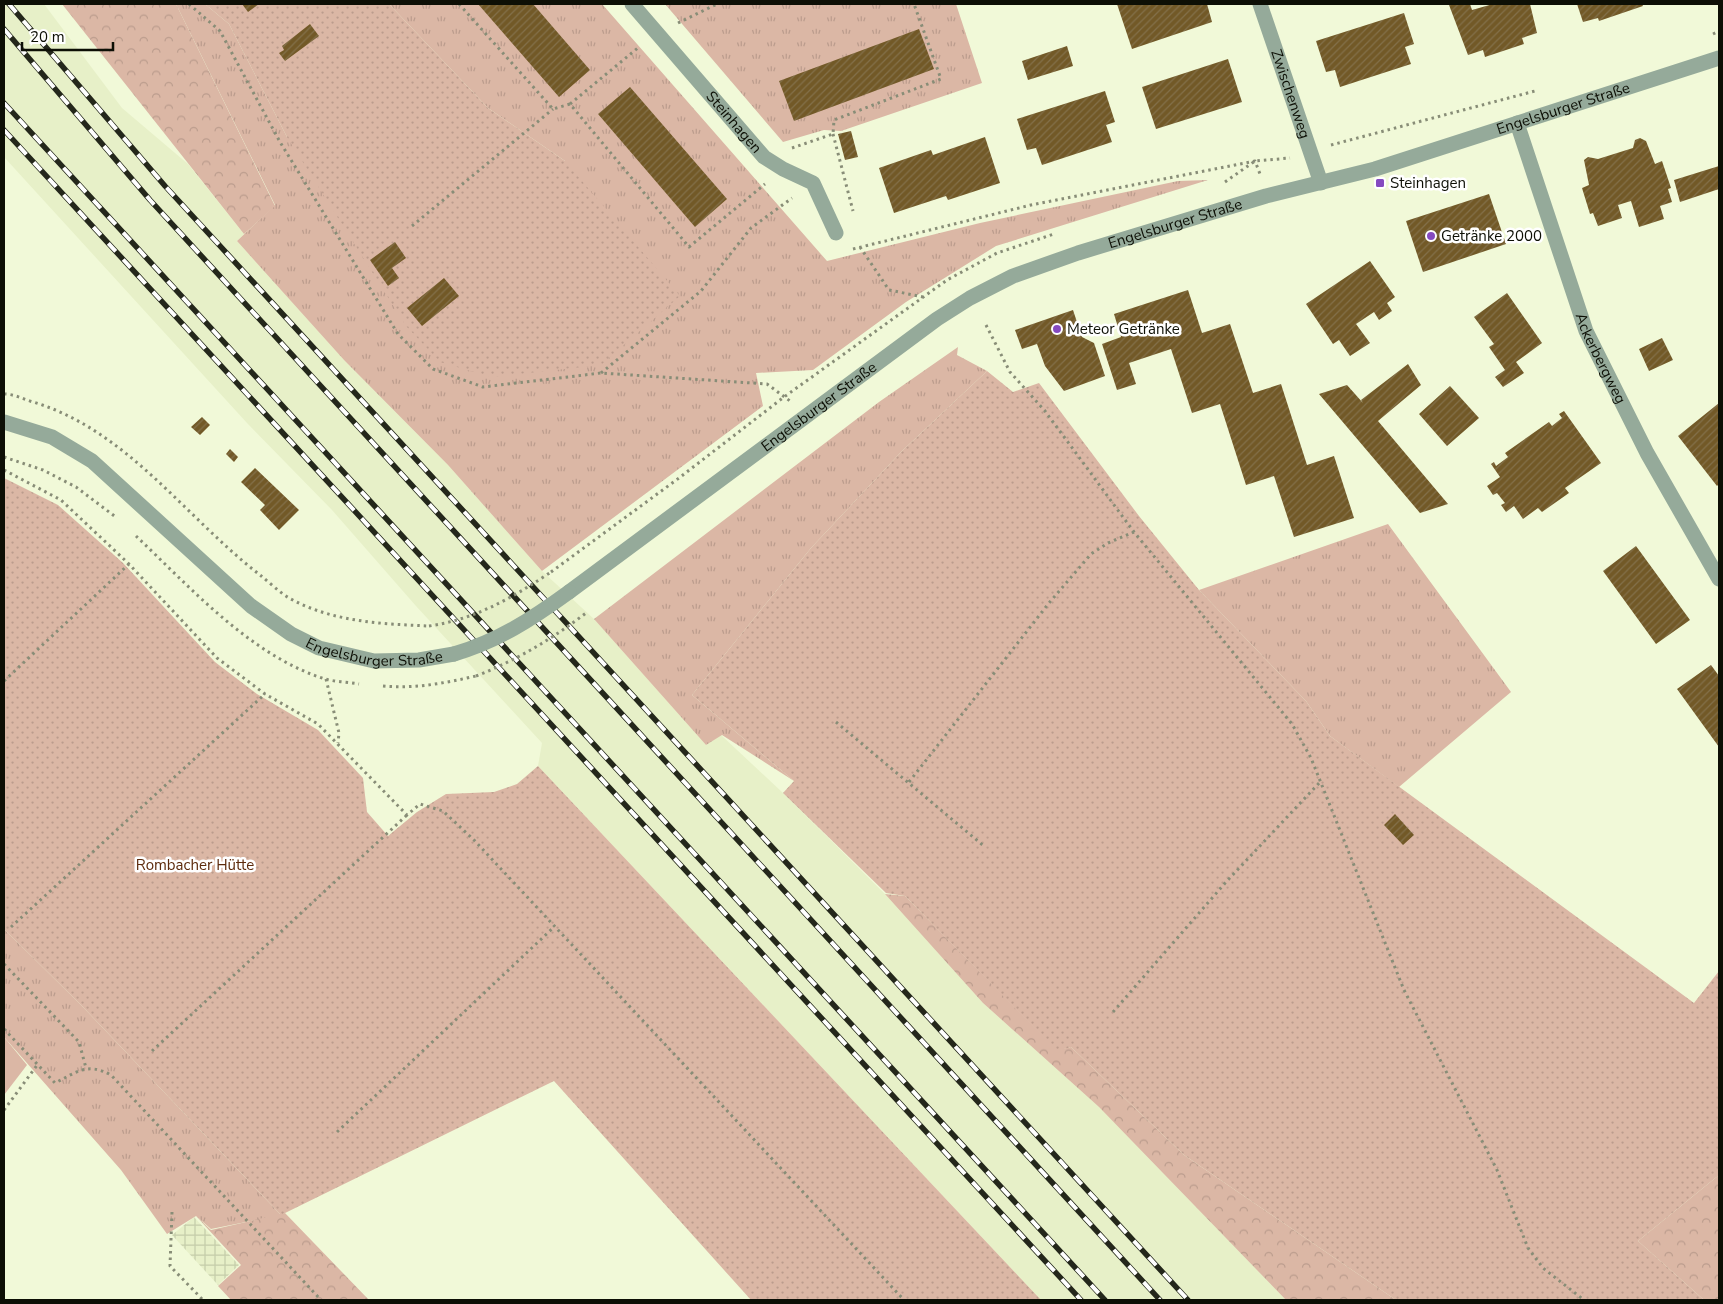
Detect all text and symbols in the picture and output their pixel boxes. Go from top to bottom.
scale bar [22,20,114,52]
text: 20 m [30,27,65,47]
street label: Zwischenweg [1266,47,1315,141]
street label: Engelsburger Straße [1494,77,1632,139]
street label: Steinhagen [701,87,766,157]
place label: Steinhagen [1390,173,1466,193]
marker: Steinhagen [1374,177,1386,189]
street label: Engelsburger Straße [1106,194,1245,253]
place label: Getränke 2000 [1441,226,1542,246]
marker: Getränke 2000 [1425,230,1437,242]
street label: Ackerbergweg [1571,310,1631,407]
place label: Meteor Getränke [1067,319,1180,339]
marker: Meteor Getränke [1051,323,1063,335]
street label: Engelsburger Straße [757,357,881,456]
street label: Engelsburger Straße [302,633,444,671]
park label: Rombacher Hütte [136,855,254,875]

